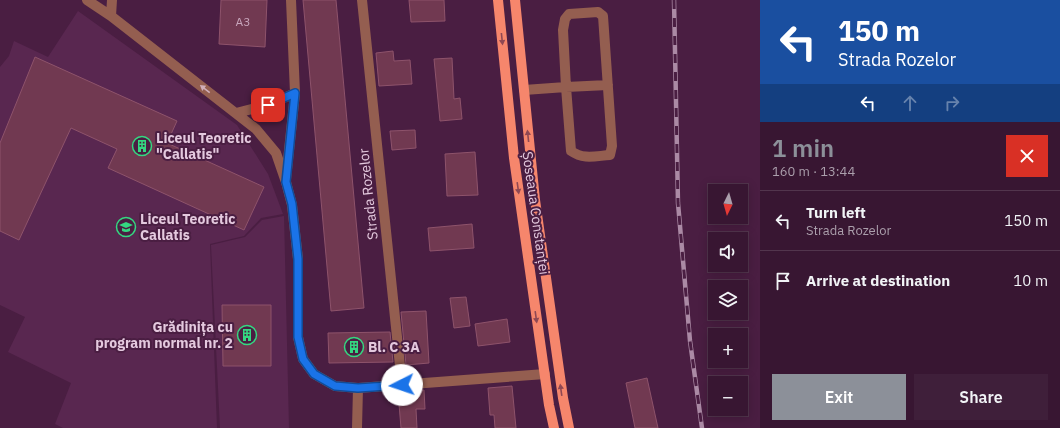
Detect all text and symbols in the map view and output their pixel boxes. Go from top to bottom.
text: 150 m [838,12,920,49]
house number: A3 [236,14,250,29]
icon: left [772,16,824,68]
one-way arrow [499,33,505,45]
text: Strada Rozelor [838,48,956,71]
one-way arrow [200,85,211,93]
pin [251,88,285,122]
icon: left [857,92,879,114]
icon: ahead [899,92,921,114]
icon: right [941,92,963,114]
icon: arrive [257,94,279,116]
place label: Liceul Teoretic "Callatis" [156,129,251,163]
one-way arrow [525,130,532,142]
text: 1 min [772,132,834,164]
building icon: Liceul Teoretic "Callatis" [131,135,153,157]
button: close [1006,135,1048,177]
street label: Strada Rozelor [354,147,382,241]
street label: Șoseaua Constanței [518,150,554,276]
text: 160 m · 13:44 [772,163,855,180]
one-way arrow [515,182,521,194]
north arrow [708,184,748,224]
map controls [708,184,748,416]
text: Turn left [806,203,866,222]
place label: Liceul Teoretic Callatis [140,210,235,244]
icon: left [772,210,794,232]
text: 150 m [1004,211,1048,230]
school or university icon: Liceul Teoretic Callatis [115,216,137,238]
text: Strada Rozelor [806,222,891,239]
button: sound [708,232,748,272]
icon: arrive [772,270,794,292]
text: Arrive at destination [806,271,950,290]
text: 10 m [1013,271,1048,290]
button: layers [708,280,748,320]
one-way arrow [533,311,539,323]
place label: Grădinița cu program normal nr. 2 [95,318,233,352]
building icon: Grădinița cu program normal nr. 2 [236,324,258,346]
button: + [708,328,748,368]
building icon: Bl. C 3A [343,336,365,358]
place label: Bl. C 3A [368,338,420,356]
position arrow [381,364,423,406]
button: Exit [772,374,906,420]
button: Share [914,374,1048,420]
button: − [708,376,748,416]
one-way arrow [558,384,564,396]

